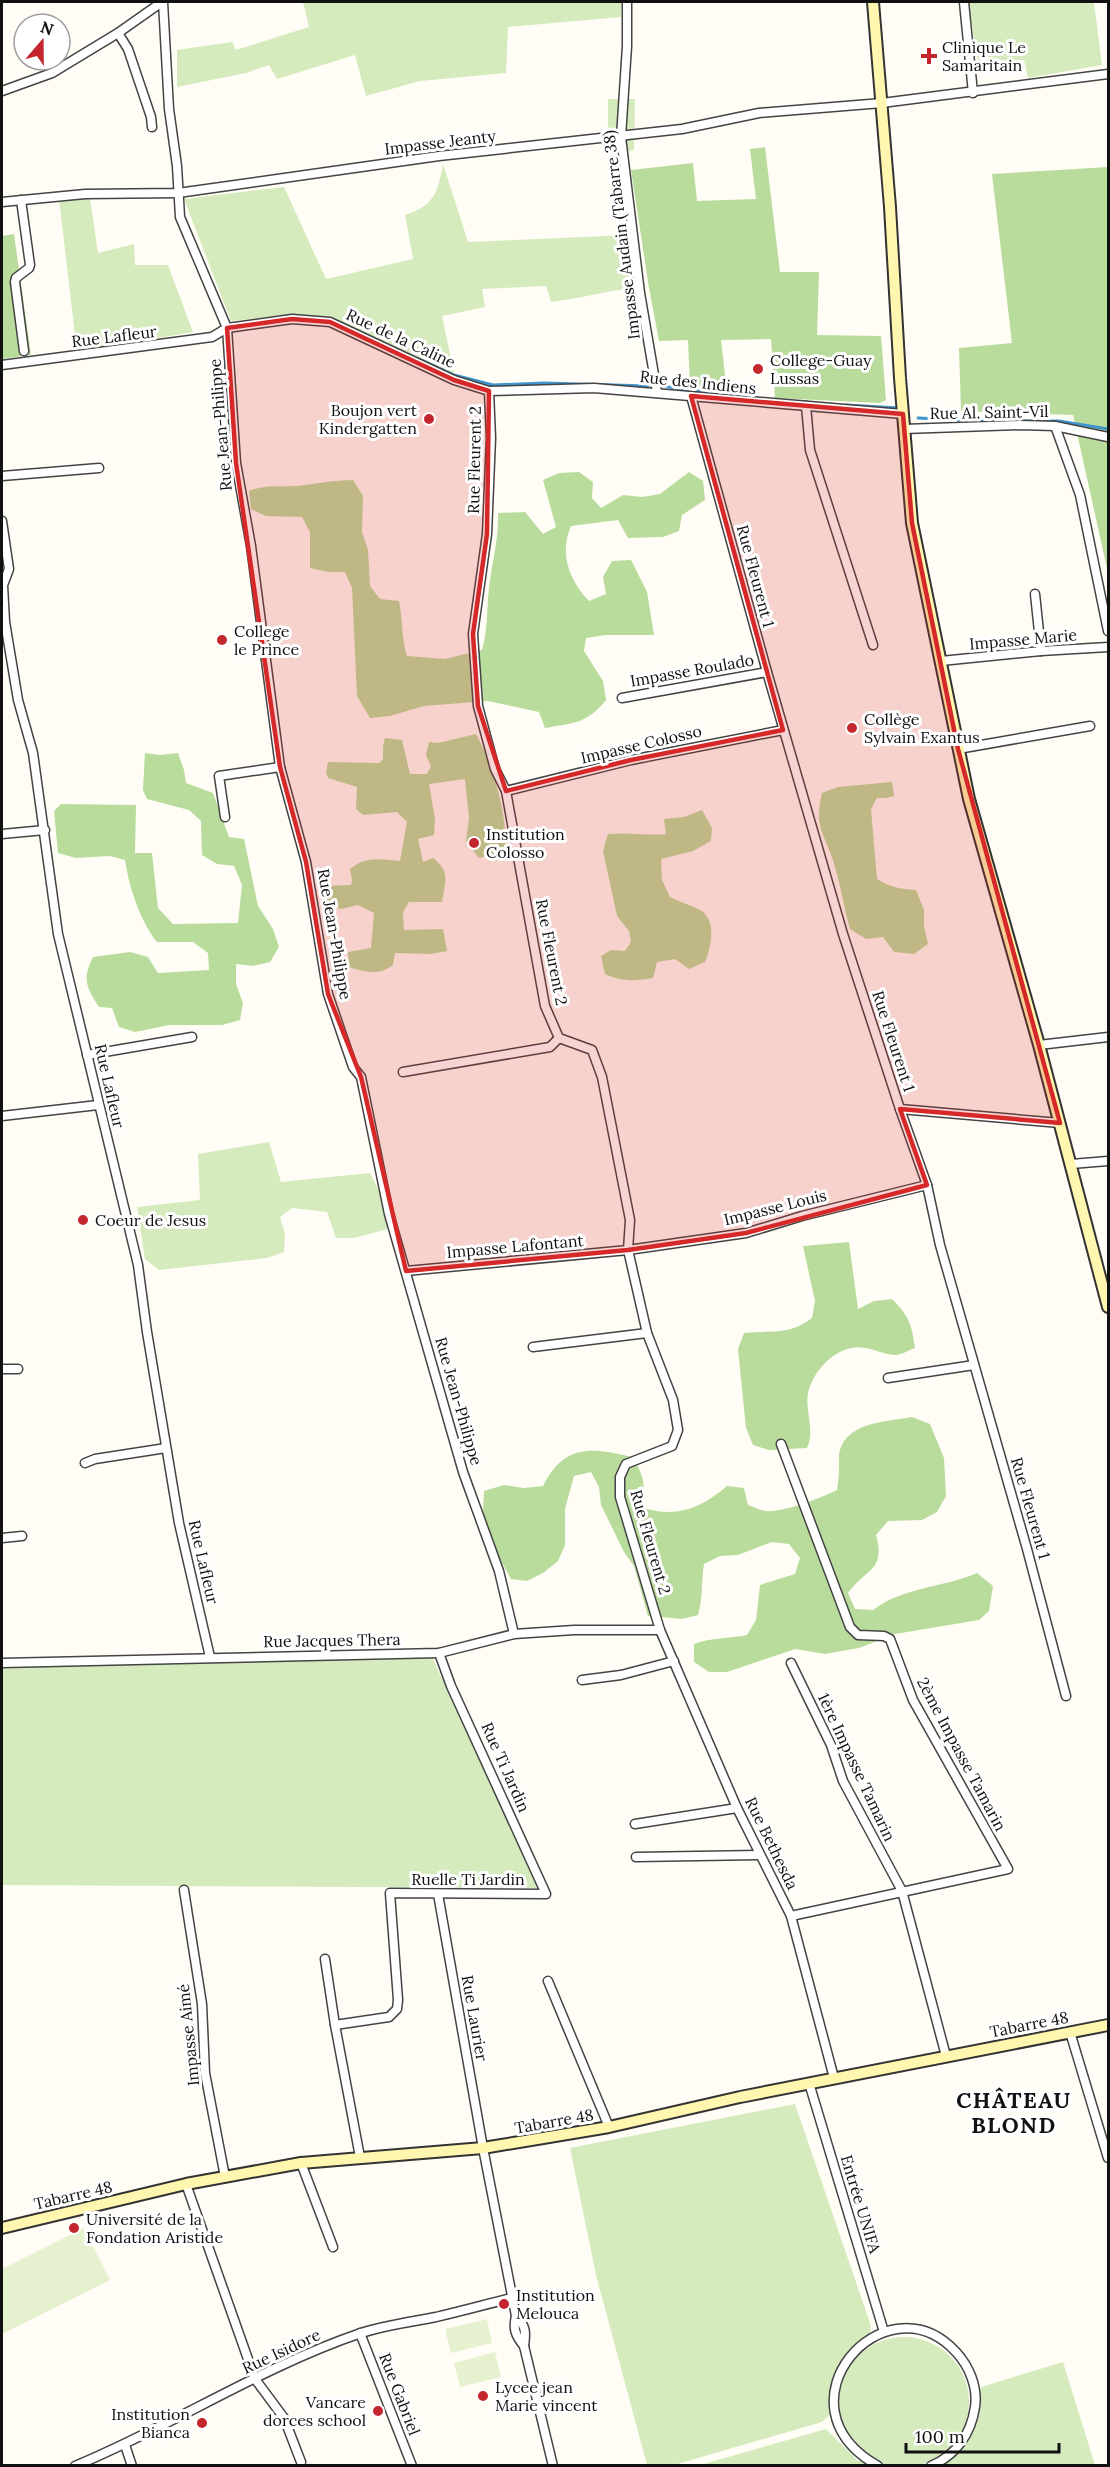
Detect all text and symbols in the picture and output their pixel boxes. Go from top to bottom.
north arrow [12,12,72,72]
text: N [38,16,56,39]
place label: Clinique Le Samaritain [942,37,1026,75]
marker: Clinique Le Samaritain [920,47,938,65]
street label: Impasse Jeanty [383,125,497,159]
street label: Impasse Audain (Tabarre 38) [598,129,645,341]
street label: Rue de la Caline [343,304,459,372]
street label: Rue Lafleur [70,321,158,351]
place label: College-Guay Lussas [770,350,872,388]
street label: Rue Jean-Philippe [204,358,236,492]
marker: College-Guay Lussas [751,362,765,376]
street label: Rue des Indiens [639,366,757,398]
place label: Boujon vert Kindergatten [319,400,418,438]
street label: Rue Al. Saint-Vil [929,401,1049,423]
street label: Rue Fleurent 2 [463,406,485,514]
marker: Boujon vert Kindergatten [422,412,436,426]
street label: Rue Fleurent 1 [733,523,779,630]
place label: College le Prince [234,621,299,659]
street label: Impasse Marie [968,624,1078,654]
marker: College le Prince [215,633,229,647]
street label: Impasse Roulado [628,649,756,691]
place label: Collège Sylvain Exantus [864,709,980,747]
street label: Impasse Colosso [579,720,703,768]
marker: Collège Sylvain Exantus [845,721,859,735]
place label: Institution Colosso [486,824,565,862]
marker: Institution Colosso [467,836,481,850]
street label: Rue Jean-Philippe [314,867,356,1001]
street label: Rue Fleurent 2 [532,897,572,1007]
street label: Rue Fleurent 1 [868,988,920,1094]
street label: Rue Lafleur [91,1042,129,1130]
street label: Impasse Louis [722,1185,828,1229]
place label: Coeur de Jesus [95,1210,206,1230]
marker: Coeur de Jesus [76,1213,90,1227]
street label: Impasse Lafontant [446,1230,585,1262]
street label: Rue Jean-Philippe [431,1334,487,1468]
street label: Rue Fleurent 1 [1007,1455,1055,1561]
street label: Rue Fleurent 2 [627,1487,675,1597]
street label: Rue Lafleur [185,1518,223,1606]
street label: Rue Jacques Thera [263,1629,401,1651]
street label: 2ème Impasse Tamarin [913,1674,1011,1835]
street label: 1ère Impasse Tamarin [814,1690,900,1844]
street label: Rue Ti Jardin [477,1719,535,1815]
street label: Rue Bethesda [741,1793,803,1893]
street label: Ruelle Ti Jardin [411,1869,525,1889]
street label: Rue Laurier [458,1974,492,2063]
street label: Impasse Aimé [173,1983,203,2087]
street label: Tabarre 48 [988,2007,1070,2041]
district label: CHÂTEAU BLOND [956,2086,1072,2139]
street label: Tabarre 48 [513,2104,595,2138]
street label: Entrée UNIFA [837,2152,886,2257]
street label: Tabarre 48 [32,2176,114,2214]
place label: Université de la Fondation Aristide [86,2209,223,2247]
marker: Université de la Fondation Aristide [67,2221,81,2235]
place label: Institution Melouca [516,2285,595,2323]
marker: Institution Melouca [497,2297,511,2311]
street label: Rue Isidore [239,2324,324,2378]
street label: Rue Gabriel [375,2350,425,2438]
place label: Lycee jean Marie vincent [495,2377,598,2415]
marker: Lycee jean Marie vincent [476,2389,490,2403]
place label: Vancare dorces school [263,2392,366,2430]
place label: Institution Bianca [111,2404,190,2442]
marker: Vancare dorces school [371,2404,385,2418]
marker: Institution Bianca [195,2416,209,2430]
scale bar [906,2416,1059,2454]
text: 100 m [915,2425,965,2448]

